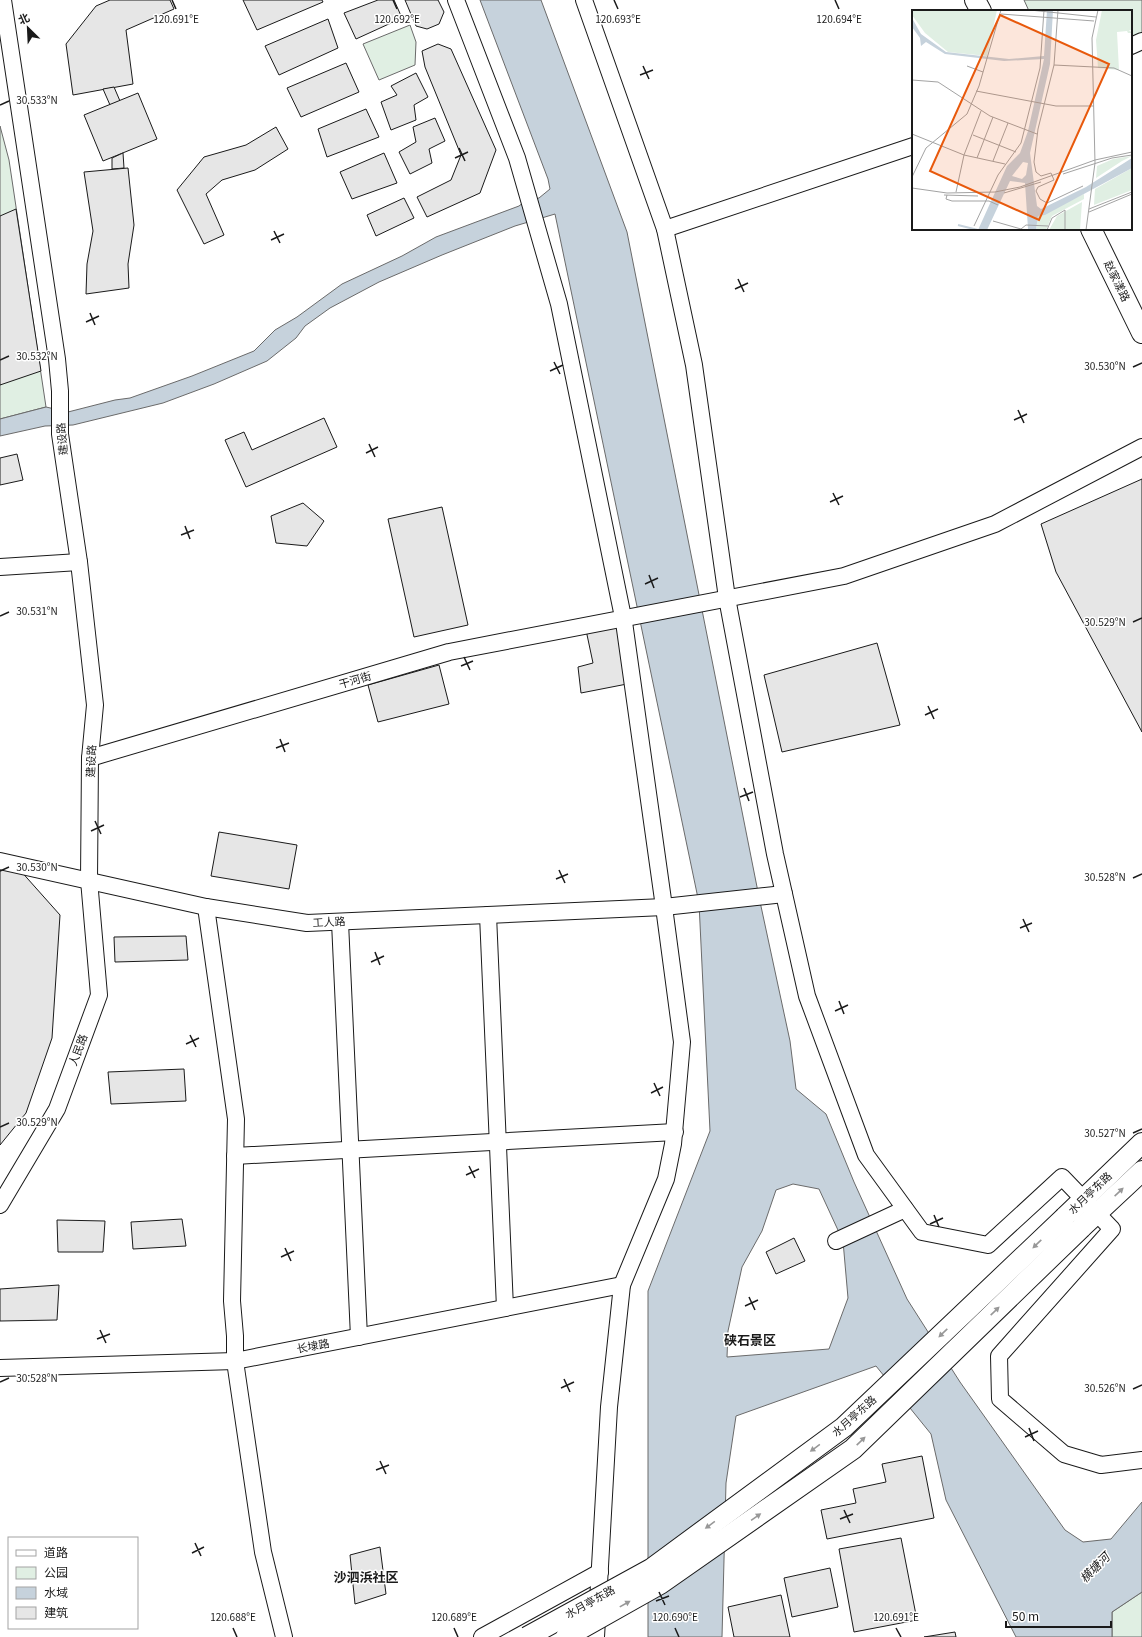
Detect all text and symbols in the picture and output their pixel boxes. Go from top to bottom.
north arrow [8,8,48,48]
text: 北 [15,8,32,27]
inset map [912,10,1132,230]
text: 120.691°E [153,11,199,26]
text: 120.692°E [374,11,420,26]
text: 120.693°E [595,11,641,26]
text: 120.694°E [816,11,862,26]
text: 30.533°N [16,92,58,107]
street label: 赵家漾路 [1101,257,1135,304]
text: 30.532°N [16,348,58,363]
text: 30.530°N [1084,358,1126,373]
street label: 建设路 [52,422,70,456]
text: 30.531°N [16,603,58,618]
text: 30.529°N [1084,614,1126,629]
street label: 干河街 [337,667,373,691]
street label: 建设路 [81,744,99,778]
text: 30.530°N [16,859,58,874]
text: 30.528°N [1084,869,1126,884]
street label: 工人路 [312,912,346,930]
street label: 人民路 [64,1031,90,1068]
text: 30.529°N [16,1114,58,1129]
text: 30.527°N [1084,1125,1126,1140]
street label: 水月亭东路 [1064,1167,1115,1217]
one-way arrow [1114,1187,1125,1196]
one-way arrow [1032,1239,1042,1248]
one-way arrow [990,1306,1000,1316]
one-way arrow [938,1328,948,1338]
district label: 硖石景区 [724,1330,776,1349]
street label: 长埭路 [295,1334,331,1356]
text: 30.528°N [16,1370,58,1385]
text: 30.526°N [1084,1380,1126,1395]
street label: 水月亭东路 [828,1391,879,1440]
one-way arrow [856,1436,866,1446]
one-way arrow [810,1444,821,1453]
one-way arrow [751,1513,761,1521]
one-way arrow [705,1521,716,1529]
legend [8,1537,138,1629]
text: 道路 [44,1543,68,1560]
water label: 横塘河 [1075,1547,1114,1586]
text: 公园 [44,1563,68,1580]
district label: 沙泗浜社区 [333,1567,399,1586]
street label: 水月亭东路 [562,1581,617,1621]
text: 水域 [44,1583,68,1600]
one-way arrow [619,1601,630,1607]
text: 建筑 [44,1603,68,1620]
scale bar [1006,1603,1111,1629]
text: 50 m [1012,1607,1039,1624]
text: 120.688°E [210,1609,256,1624]
text: 120.689°E [431,1609,477,1624]
text: 120.690°E [652,1609,698,1624]
text: 120.691°E [873,1609,919,1624]

